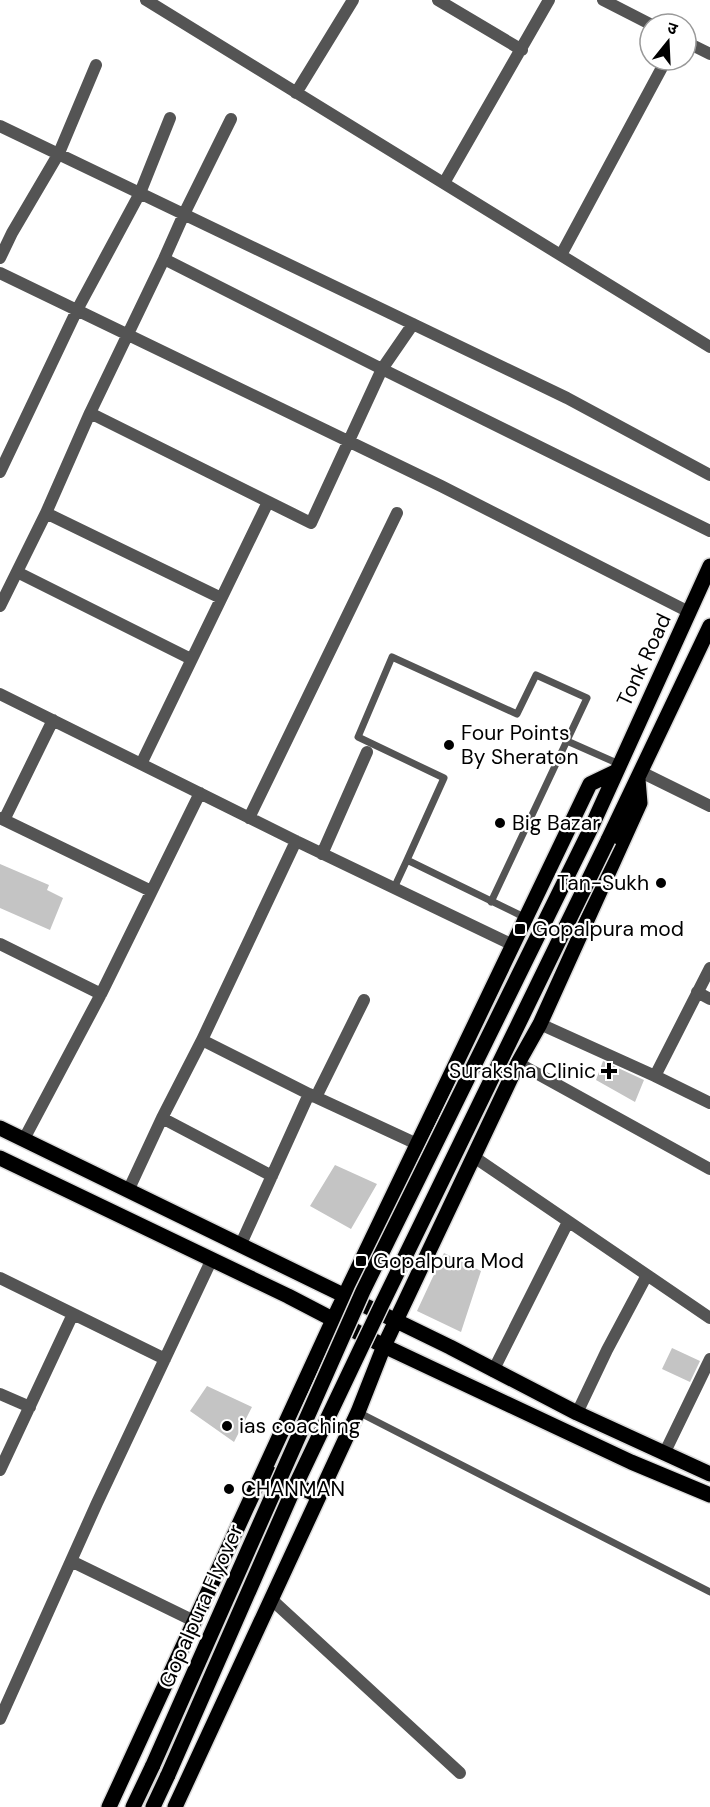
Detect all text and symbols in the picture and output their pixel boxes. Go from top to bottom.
north arrow [638,12,698,72]
text: उ [665,17,681,40]
street label: Tonk Road [610,609,678,711]
place label: Four Points By Sheraton [461,719,578,771]
marker: Four Points By Sheraton [442,738,456,752]
place label: Big Bazar [512,809,600,837]
marker: Big Bazar [493,816,507,830]
place label: Tan-Sukh [557,869,649,897]
marker: Tan-Sukh [654,876,668,890]
place label: Gopalpura mod [532,915,684,943]
marker: Gopalpura mod [513,922,527,936]
place label: Suraksha Clinic [449,1057,596,1085]
marker: Suraksha Clinic [600,1062,618,1080]
place label: Gopalpura Mod [373,1247,524,1275]
marker: Gopalpura Mod [354,1254,368,1268]
place label: ias coaching [239,1412,361,1440]
marker: ias coaching [220,1419,234,1433]
place label: CHANMAN [241,1475,345,1503]
marker: CHANMAN [222,1482,236,1496]
street label: Gopalpura Flyover [152,1520,250,1692]

